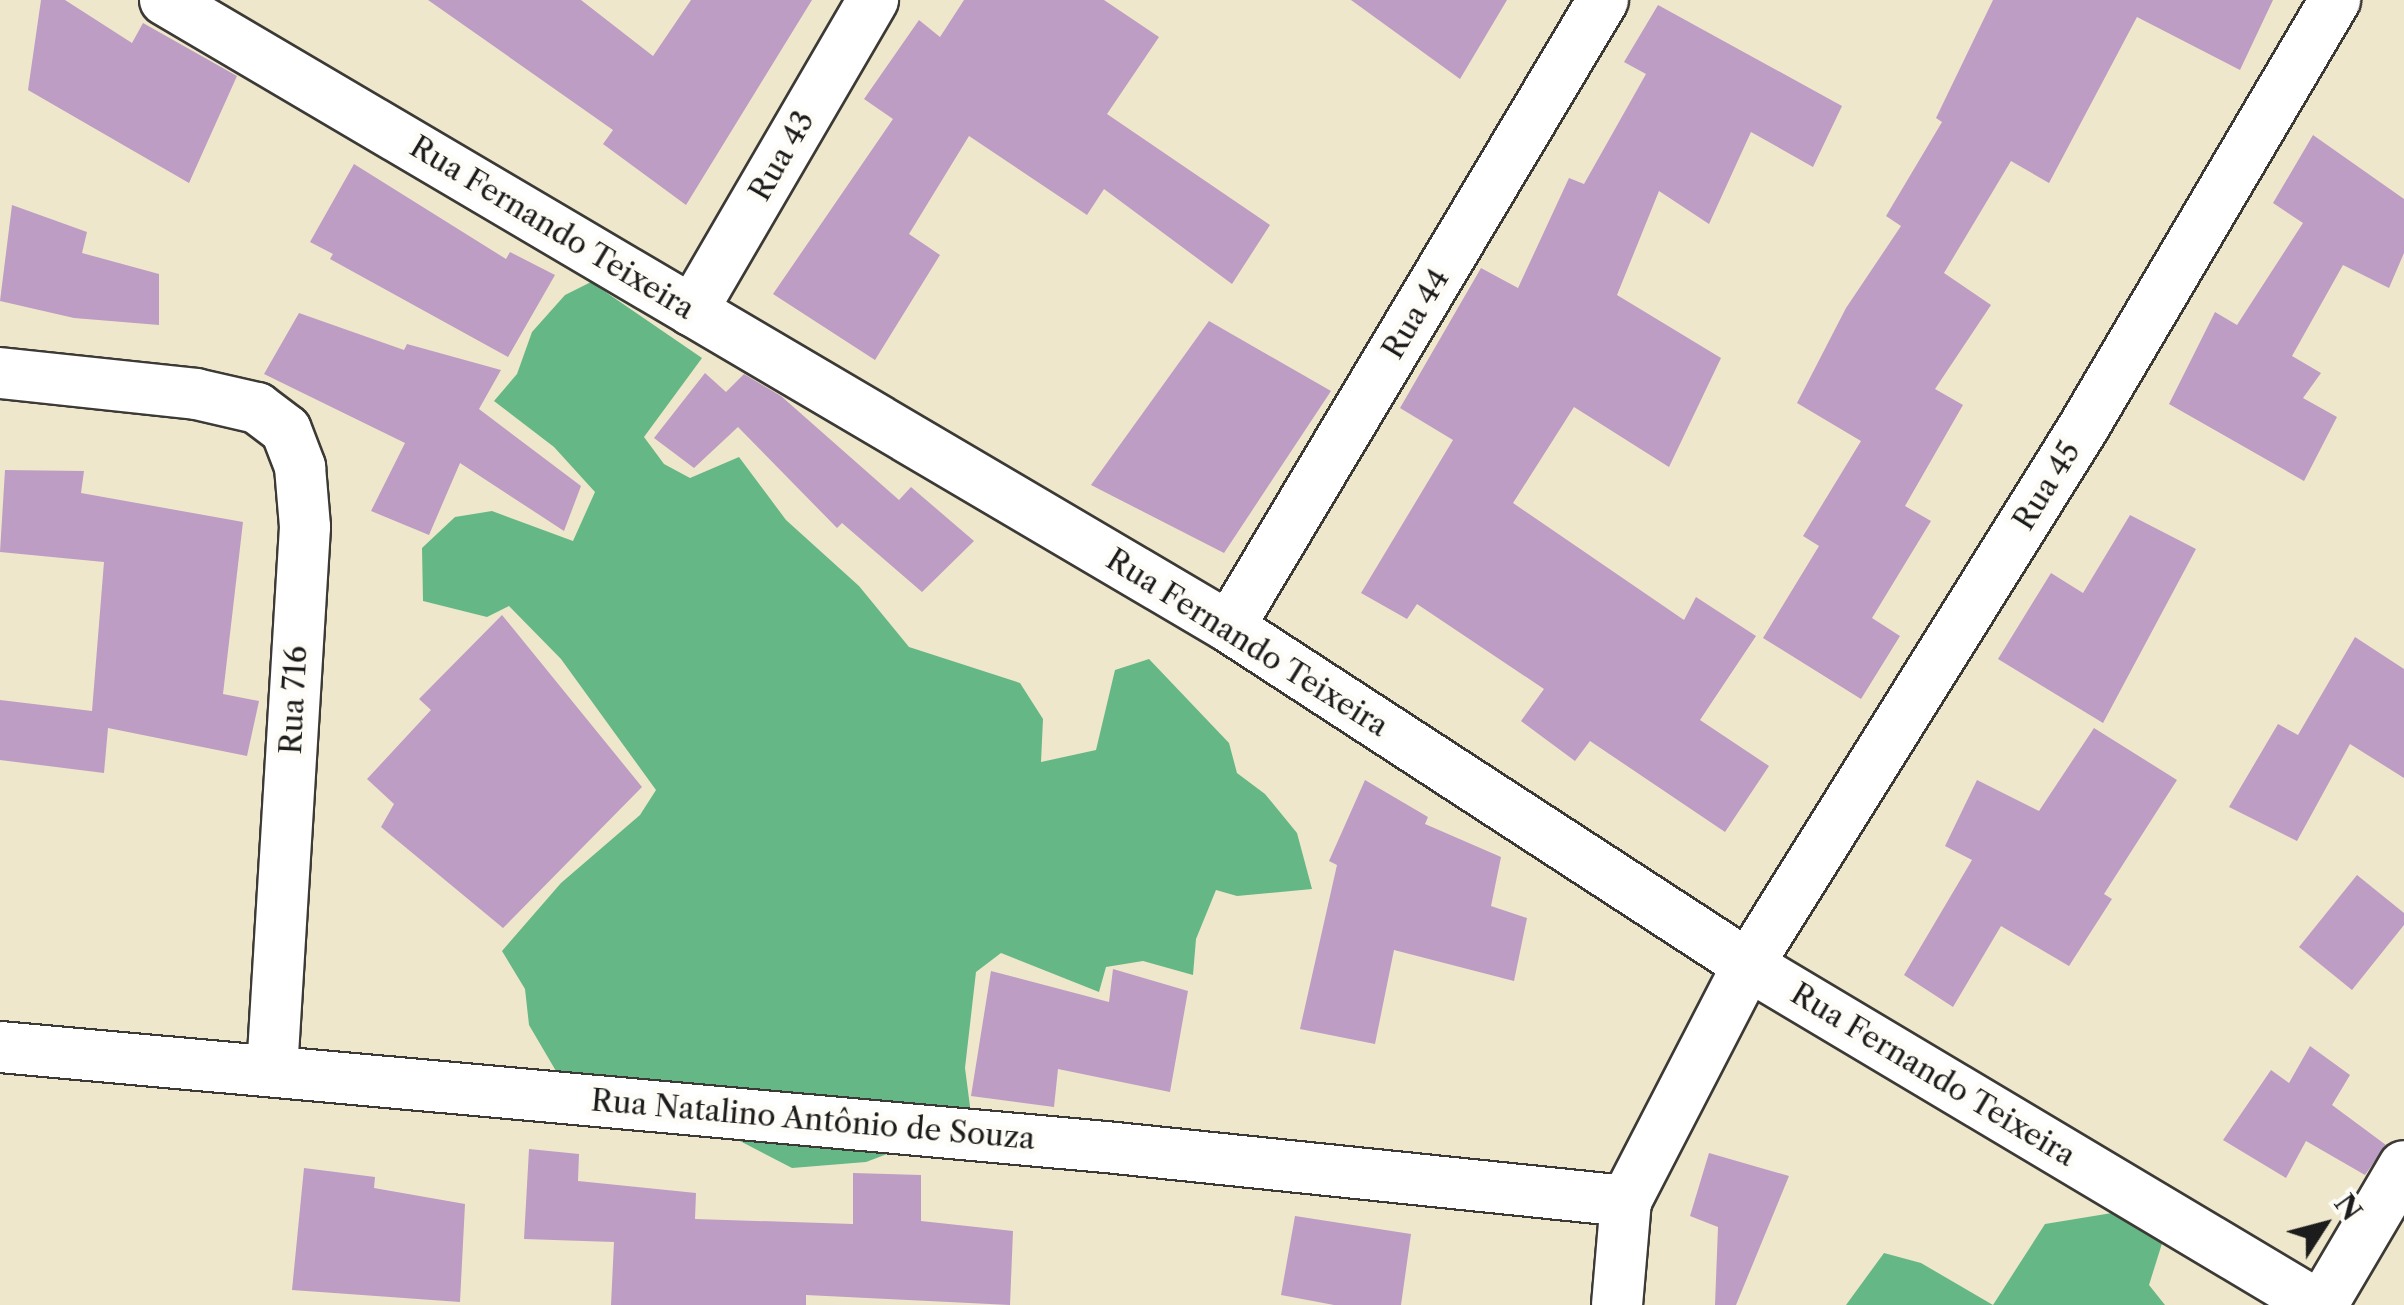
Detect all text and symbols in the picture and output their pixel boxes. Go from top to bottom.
street label: Rua 43 [742,105,822,207]
street label: Rua Fernando Teixeira [403,128,701,328]
street label: Rua 44 [1375,262,1457,366]
street label: Rua 45 [2006,435,2088,537]
street label: Rua Fernando Teixeira [1099,541,1395,745]
street label: Rua 716 [273,645,315,755]
street label: Rua Fernando Teixeira [1784,975,2082,1175]
street label: Rua Natalino Antônio de Souza [589,1083,1037,1157]
north arrow [2274,1175,2374,1275]
text: N [2327,1188,2369,1227]

